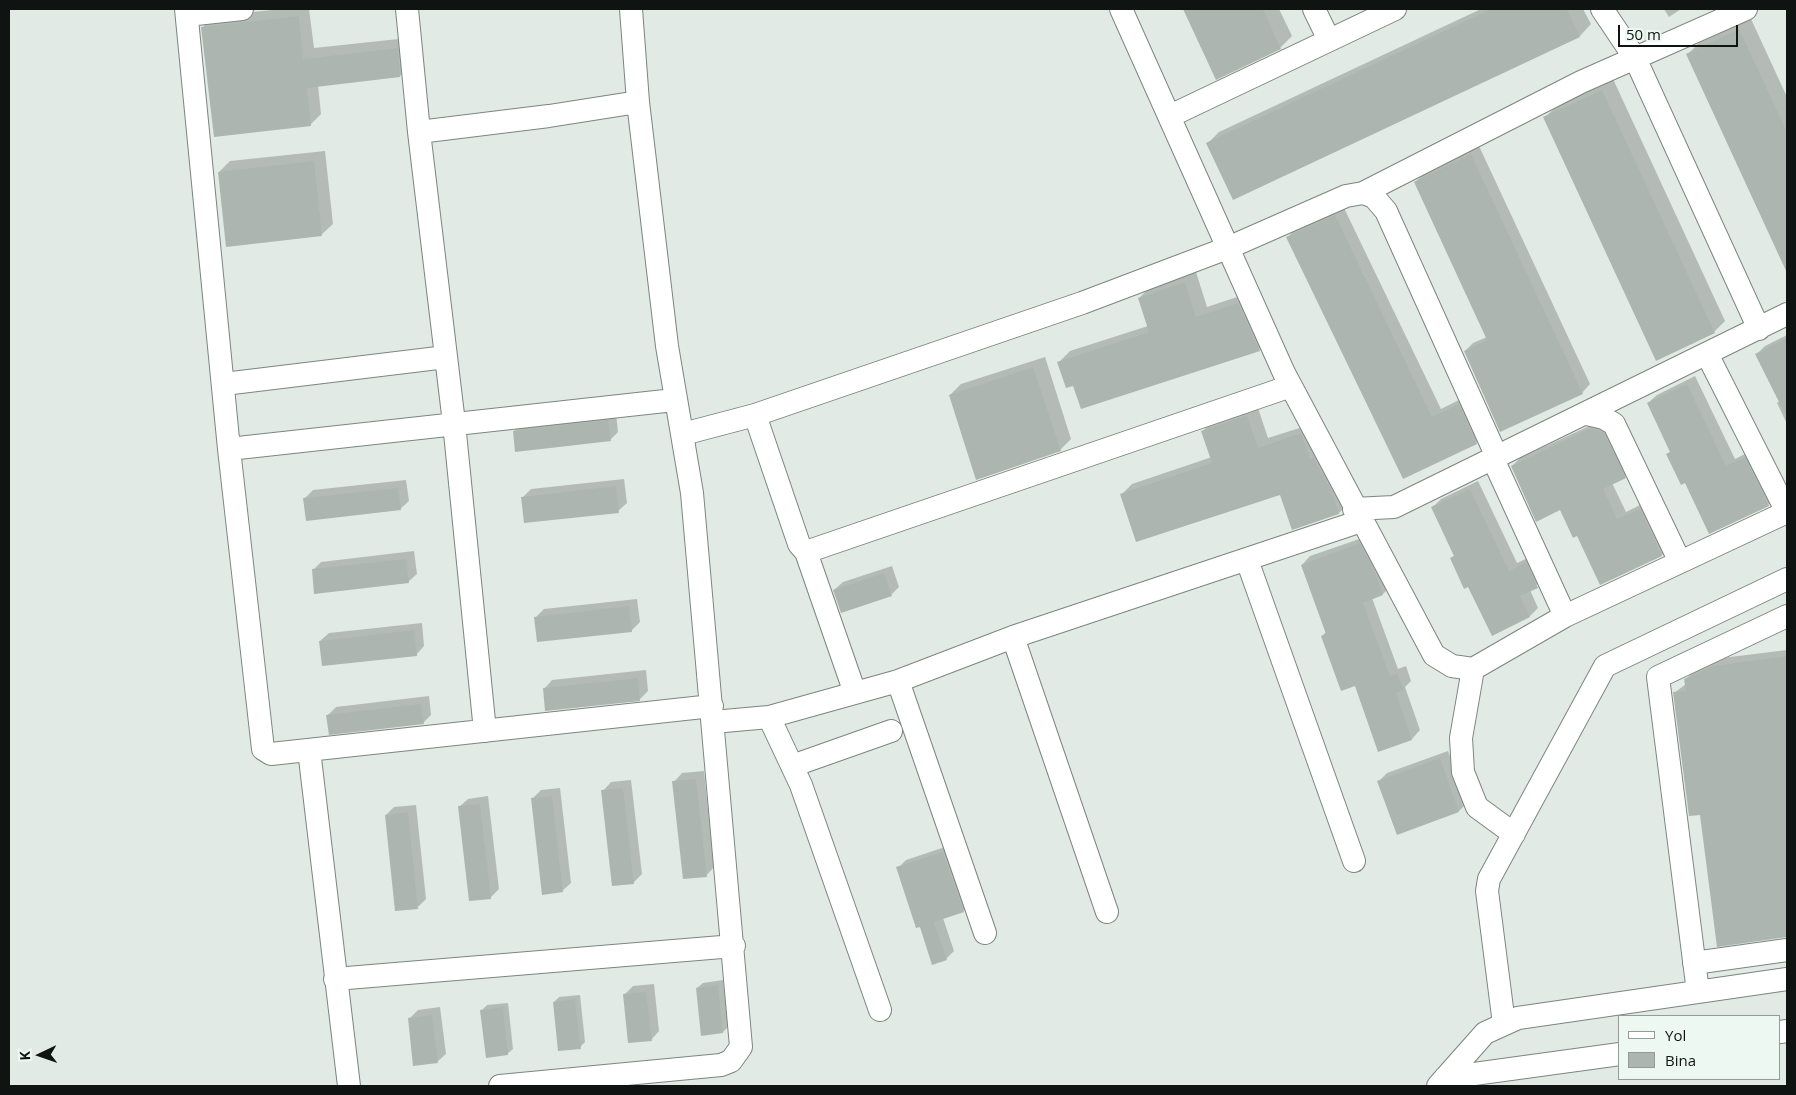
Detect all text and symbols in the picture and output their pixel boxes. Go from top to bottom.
scale bar [1621,15,1741,47]
text: 50 m [1626,24,1661,44]
legend [1618,1015,1781,1080]
text: Yol [1665,1025,1686,1045]
north arrow [15,1030,65,1080]
text: Bina [1665,1050,1696,1070]
text: K [15,1051,34,1061]

